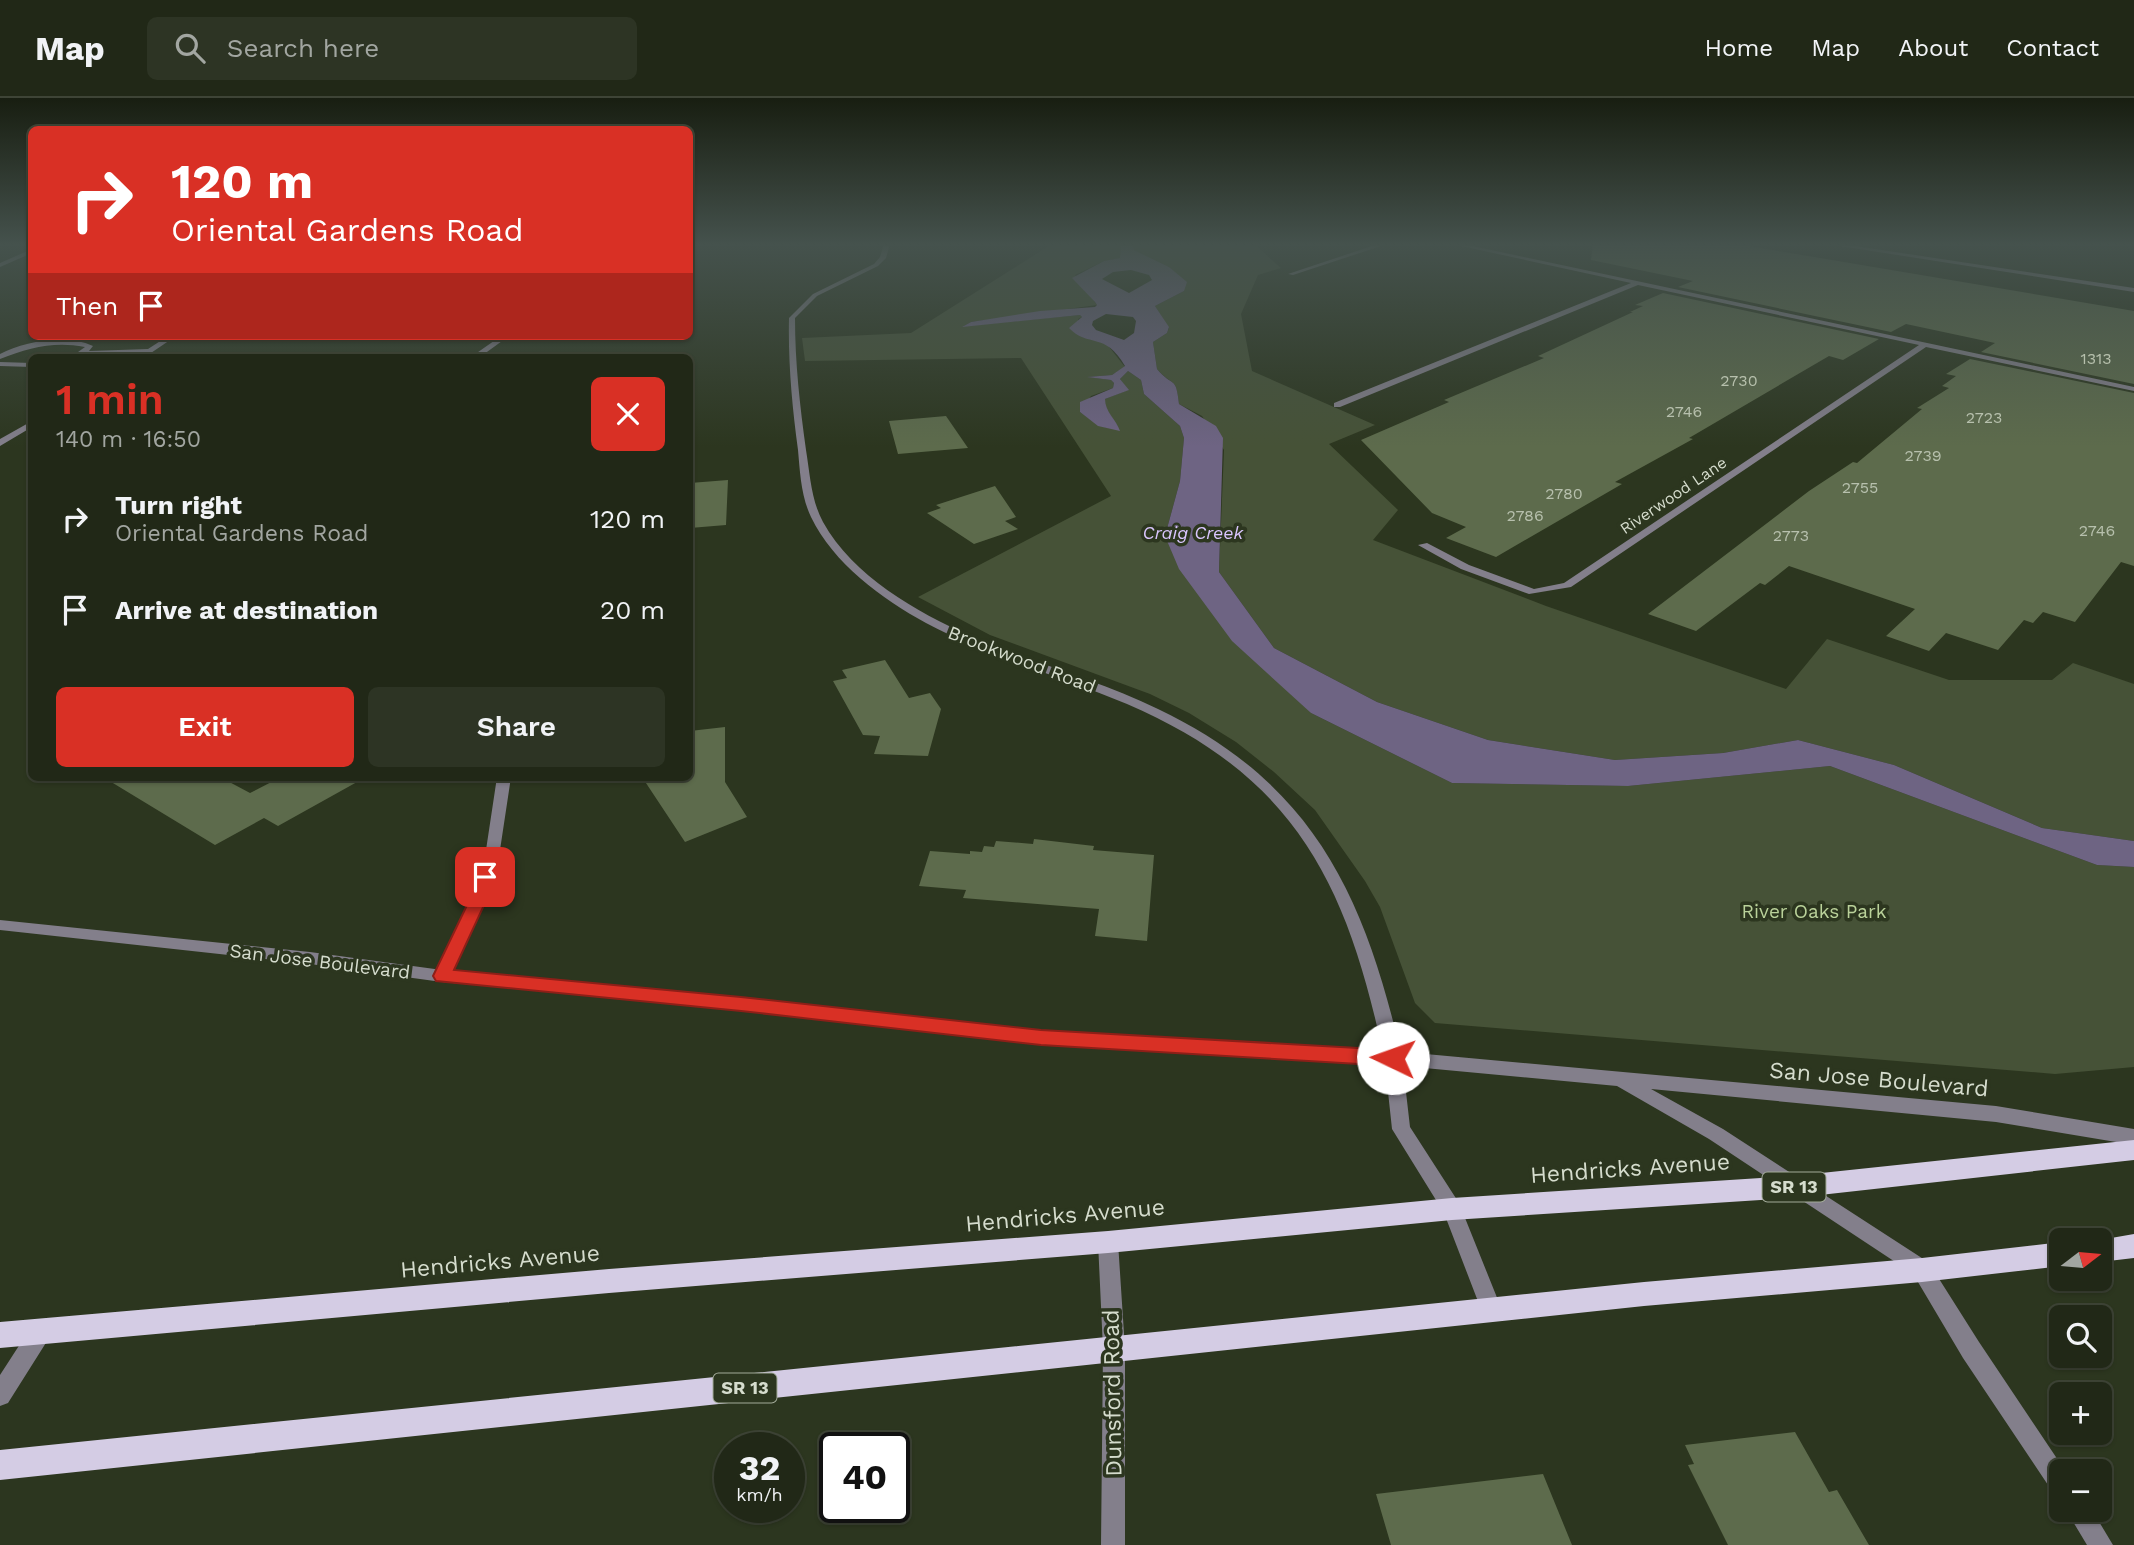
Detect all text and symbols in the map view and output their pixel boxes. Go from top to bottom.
search box [147,17,637,80]
text: Map [35,29,105,68]
icon: search [171,29,209,67]
text: Search here [227,33,379,63]
text: Home [1705,34,1773,62]
text: Map [1811,34,1860,62]
text: About [1898,34,1968,62]
text: Contact [2006,34,2099,62]
text: 120 m [171,152,313,210]
icon: right [56,154,147,245]
text: Oriental Gardens Road [171,211,524,249]
icon: arrive [132,287,170,325]
text: Then [56,291,118,321]
house number: 1313 [2080,349,2112,368]
house number: 2730 [1720,371,1758,390]
text: 1 min [56,375,164,424]
button: close [591,377,665,451]
house number: 2746 [1666,402,1702,421]
house number: 2723 [1966,408,2002,427]
text: 140 m · 16:50 [56,426,201,453]
house number: 2739 [1904,446,1942,465]
street label: Riverwood Lane [1616,453,1730,538]
house number: 2755 [1842,478,1878,497]
house number: 2780 [1545,484,1583,503]
text: Turn right [115,490,242,520]
icon: right [56,500,94,538]
text: 120 m [590,504,665,534]
house number: 2786 [1506,506,1544,525]
text: Oriental Gardens Road [115,520,368,547]
house number: 2746 [2079,521,2115,540]
water label: Craig Creek [1143,522,1245,543]
house number: 2773 [1773,526,1809,545]
icon: arrive [56,591,94,629]
text: Arrive at destination [115,595,378,625]
text: 20 m [600,595,665,625]
street label: Brookwood Road [945,621,1099,698]
button: Exit [56,687,354,767]
button: Share [368,687,665,767]
pin [455,847,515,907]
icon: arrive [466,858,504,896]
park label: River Oaks Park [1741,900,1887,923]
street label: San Jose Boulevard [228,939,412,984]
position arrow [1356,1021,1430,1095]
street label: San Jose Boulevard [1768,1056,1990,1103]
street label: Hendricks Avenue [1529,1148,1731,1189]
road number: SR 13 [1762,1172,1826,1202]
street label: Hendricks Avenue [964,1193,1166,1238]
north arrow [2049,1228,2112,1292]
map controls [2049,1228,2112,1522]
street label: Hendricks Avenue [399,1239,601,1284]
button: search [2049,1305,2112,1368]
street label: Dunsford Road [1098,1309,1127,1477]
road number: SR 13 [714,1373,776,1402]
button: + [2049,1382,2112,1445]
speed limit sign: 40 [819,1432,910,1523]
text: 32 [739,1447,780,1489]
button: − [2049,1459,2112,1522]
text: km/h [736,1484,783,1505]

